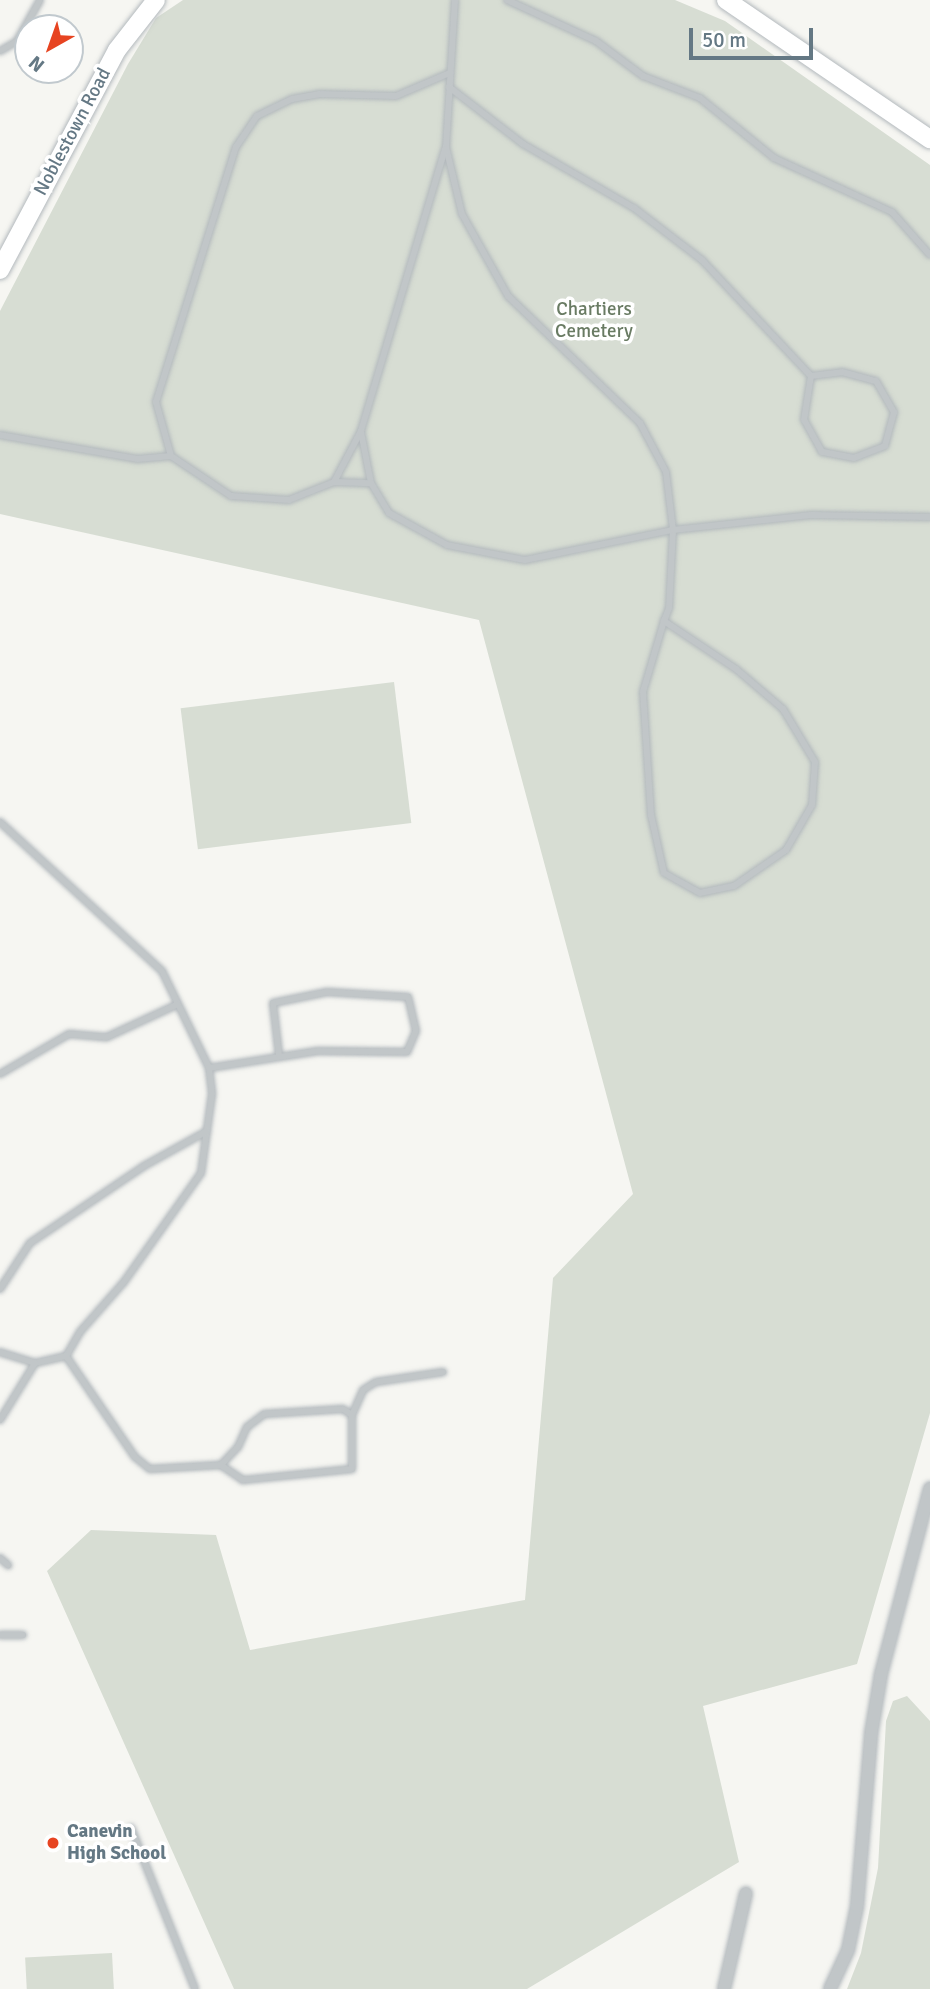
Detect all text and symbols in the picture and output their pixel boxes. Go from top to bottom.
north arrow [14,14,84,84]
scale bar [692,14,816,58]
text: 50 m [702,27,746,53]
street label: Noblestown Road [30,64,116,200]
park label: Chartiers Cemetery [555,299,633,343]
place label: Canevin High School [67,1821,166,1865]
marker: Canevin High School [45,1835,61,1851]

